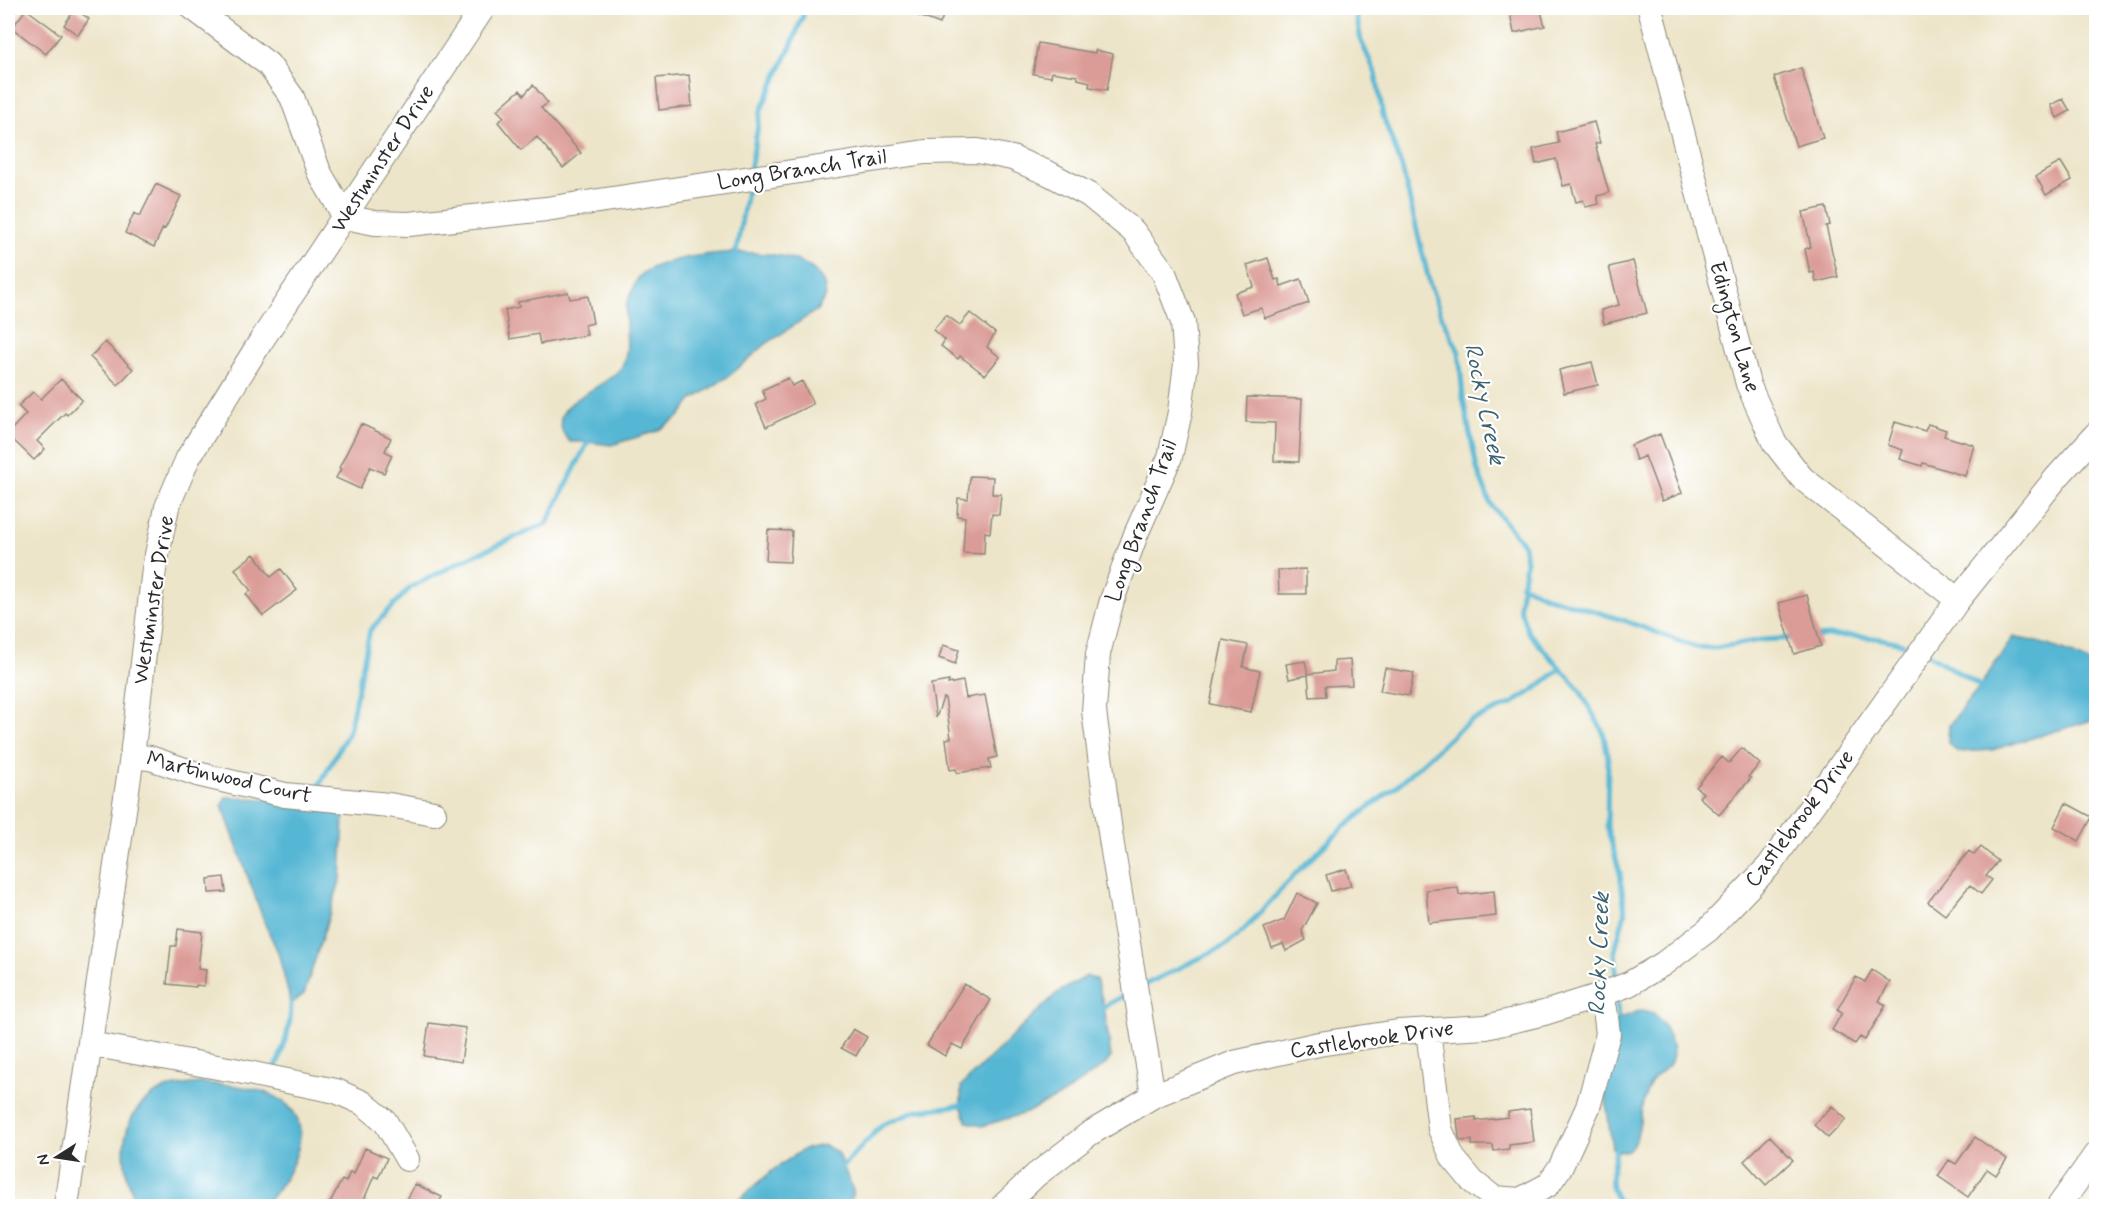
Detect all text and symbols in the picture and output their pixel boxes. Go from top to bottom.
street label: Westminster Drive [325,80,441,238]
street label: Long Branch Trail [715,143,889,200]
street label: Edington Lane [1699,258,1766,397]
water label: Rocky Creek [1456,340,1512,469]
street label: Long Branch Trail [1100,436,1187,607]
street label: Westminster Drive [127,513,181,687]
street label: Martinwood Court [144,745,314,811]
street label: Castlebrook Drive [1739,745,1861,893]
water label: Rocky Creek [1582,890,1618,1016]
street label: Castlebrook Drive [1288,1015,1456,1065]
north arrow [27,1127,87,1187]
text: N [32,1152,55,1167]

